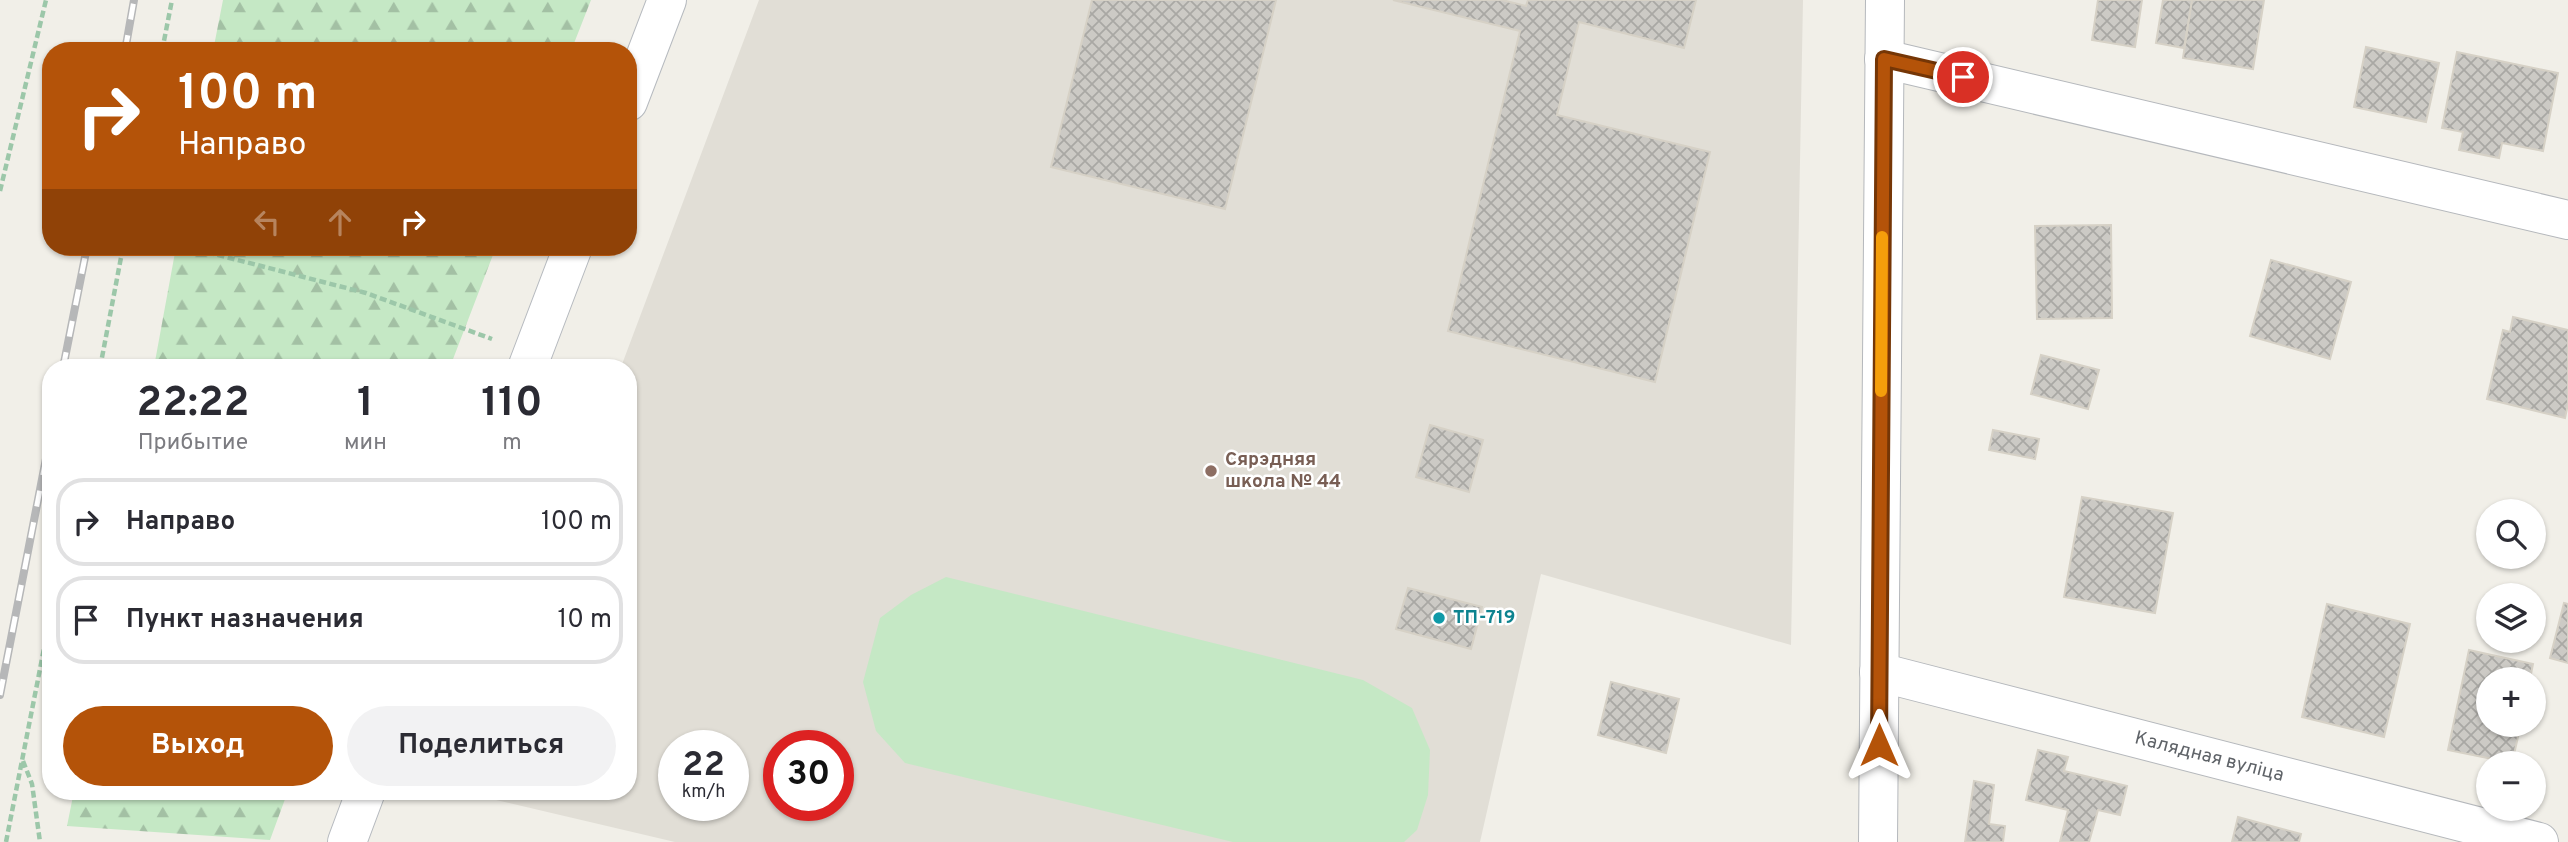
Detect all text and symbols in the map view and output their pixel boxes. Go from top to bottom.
pin [1933,47,1993,107]
icon: arrive [1944,58,1982,96]
text: 100 m [178,65,317,127]
icon: right [63,70,154,161]
text: Направо [178,126,306,166]
icon: left [248,203,286,241]
icon: ahead [321,203,359,241]
icon: right [394,203,432,241]
text: 22:22 [136,378,249,431]
text: 1 [357,378,374,431]
text: 110 [481,378,543,431]
text: Прибытие [138,429,248,458]
text: мин [344,429,387,458]
text: m [502,429,522,458]
place label: Сярэдняя школа № 44 [1225,448,1341,494]
marker: Сярэдняя школа № 44 [1203,463,1219,479]
map controls [2476,499,2546,821]
button: search [2476,499,2546,569]
icon: right [67,503,105,541]
text: Направо [126,506,235,539]
text: 100 m [541,506,612,539]
button: layers [2476,583,2546,653]
icon: arrive [67,601,105,639]
text: Пункт назначения [126,604,364,637]
text: 10 m [557,604,612,637]
place label: ТП-719 [1453,606,1516,630]
marker: ТП-719 [1431,610,1447,626]
button: + [2476,667,2546,737]
button: Выход [63,706,333,786]
button: Поделиться [347,706,616,786]
position arrow [1842,708,1916,782]
street label: Калядная вуліца [2132,726,2286,788]
speed limit sign: 30 [763,730,854,821]
text: 22 [682,744,725,788]
button: − [2476,751,2546,821]
text: km/h [682,781,725,804]

